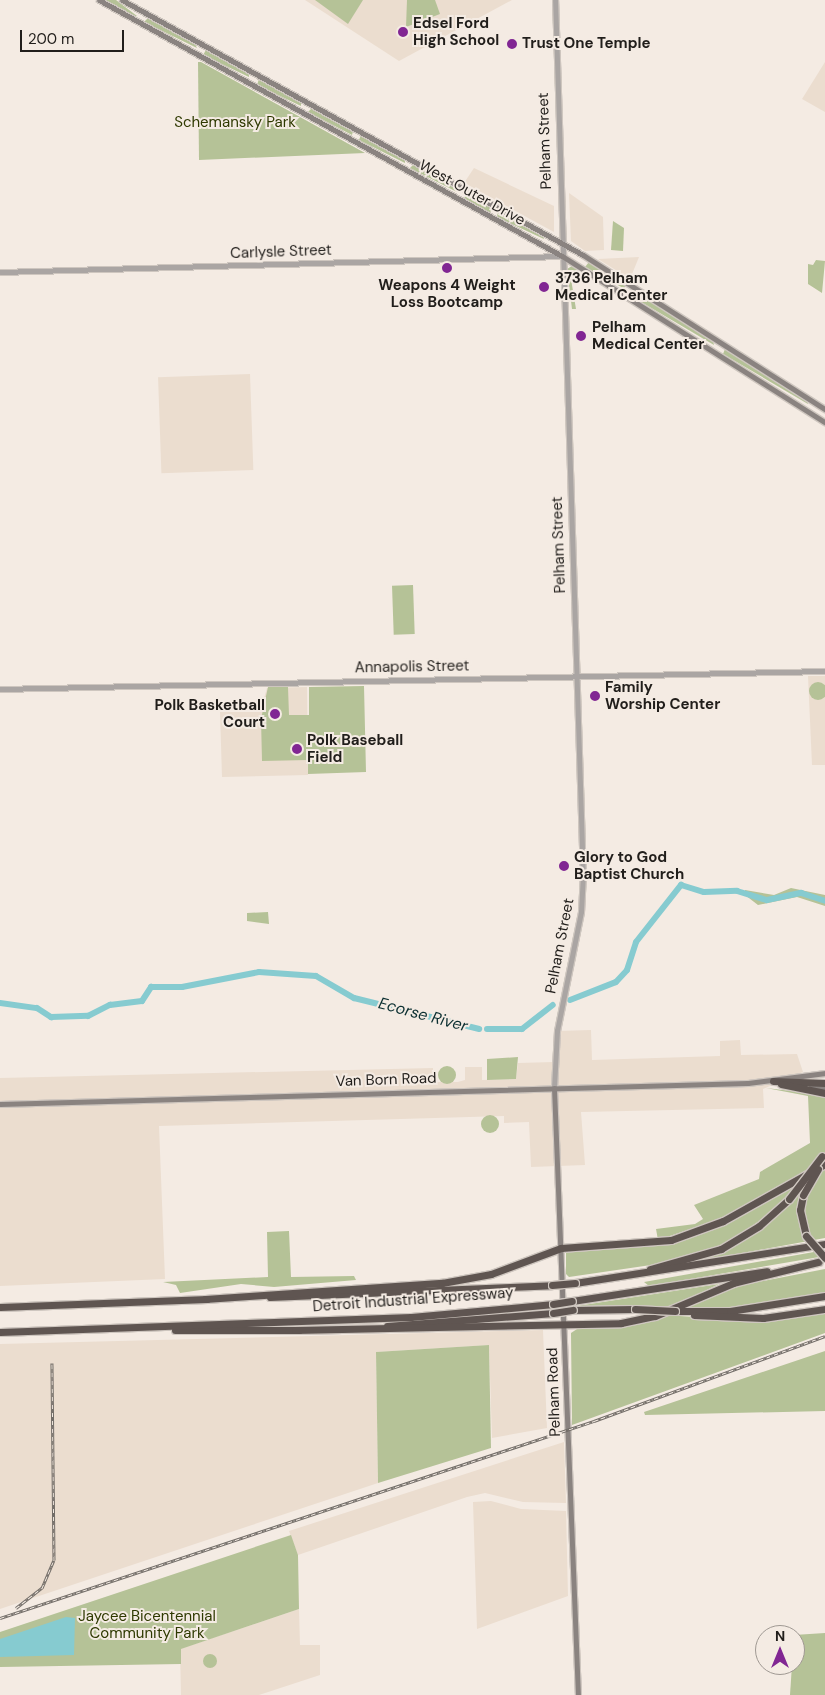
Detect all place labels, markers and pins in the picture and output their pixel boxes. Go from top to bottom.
place label: Edsel Ford High School [413,14,499,49]
marker: Edsel Ford High School [397,26,409,38]
place label: Trust One Temple [522,35,651,53]
marker: Trust One Temple [506,38,518,50]
marker: Weapons 4 Weight Loss Bootcamp [441,262,453,274]
place label: 3736 Pelham Medical Center [555,269,668,304]
place label: Weapons 4 Weight Loss Bootcamp [378,276,516,311]
marker: 3736 Pelham Medical Center [537,280,551,294]
place label: Pelham Medical Center [592,318,705,353]
marker: Pelham Medical Center [574,329,588,343]
place label: Family Worship Center [605,678,720,713]
marker: Family Worship Center [589,690,601,702]
place label: Polk Basketball Court [154,696,265,731]
marker: Polk Basketball Court [269,708,281,720]
place label: Polk Baseball Field [307,731,403,766]
marker: Polk Baseball Field [291,743,303,755]
place label: Glory to God Baptist Church [574,848,684,883]
marker: Glory to God Baptist Church [558,860,570,872]

